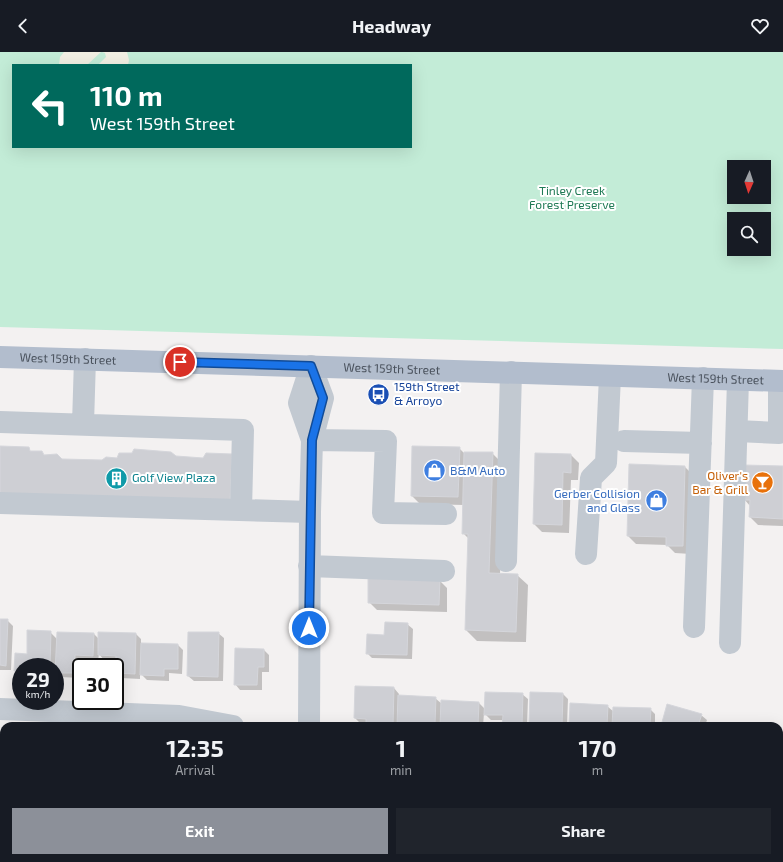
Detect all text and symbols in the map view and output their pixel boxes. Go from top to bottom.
icon: back [12,15,34,37]
text: Headway [352,15,431,37]
icon: heart [749,15,771,37]
text: 110 m [90,78,163,112]
icon: left [24,80,76,132]
text: West 159th Street [90,112,235,134]
north arrow [727,160,771,204]
map controls [727,160,771,256]
park label: Tinley Creek Forest Preserve [529,183,615,211]
button: search [727,212,771,256]
pin [163,345,197,379]
street label: West 159th Street [19,350,117,367]
icon: arrive [169,351,191,373]
street label: West 159th Street [343,360,441,377]
street label: West 159th Street [667,369,765,386]
place label: 159th Street & Arroyo [394,379,460,407]
bus stop icon: 159th Street & Arroyo [366,381,392,407]
shop icon: B&M Auto [422,458,448,484]
place label: B&M Auto [450,463,505,477]
building icon: Golf View Plaza [103,465,129,491]
place label: Oliver's Bar & Grill [692,468,748,496]
place label: Golf View Plaza [132,470,216,484]
bar icon: Oliver's Bar & Grill [750,470,776,496]
place label: Gerber Collision and Glass [554,486,640,514]
shop icon: Gerber Collision and Glass [643,488,669,514]
position arrow [288,607,330,649]
speed limit sign: 30 [72,658,124,710]
text: 29 [26,667,50,691]
text: km/h [26,688,50,700]
text: 12:35 [166,733,224,762]
text: 1 [396,733,406,762]
text: 170 [578,733,617,762]
text: Arrival [175,762,215,778]
text: min [390,762,412,778]
text: m [592,762,603,778]
button: Exit [12,808,388,854]
button: Share [396,808,771,854]

